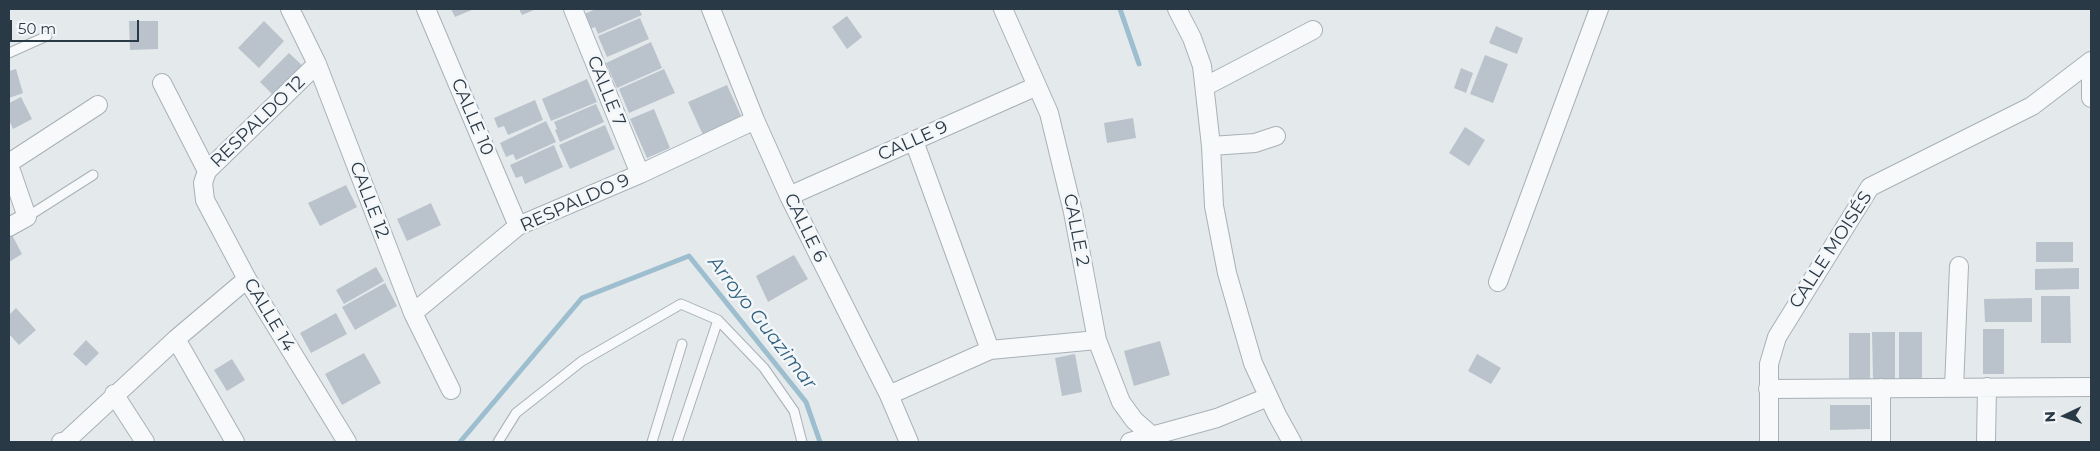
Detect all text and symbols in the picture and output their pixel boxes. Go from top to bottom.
scale bar [12,10,141,42]
text: 50 m [18,19,56,38]
street label: CALLE 7 [582,53,630,129]
street label: RESPALDO 12 [206,71,310,173]
street label: CALLE 10 [446,75,498,159]
street label: CALLE 9 [875,116,951,166]
street label: CALLE 12 [345,159,393,241]
street label: RESPALDO 9 [517,169,633,237]
street label: CALLE MOISÉS [1785,187,1877,313]
street label: CALLE 6 [779,190,831,266]
street label: CALLE 2 [1058,192,1094,268]
water label: Arroyo Guazimar [703,252,821,394]
street label: CALLE 14 [239,274,299,356]
north arrow [2040,391,2090,441]
text: N [2041,411,2059,423]

